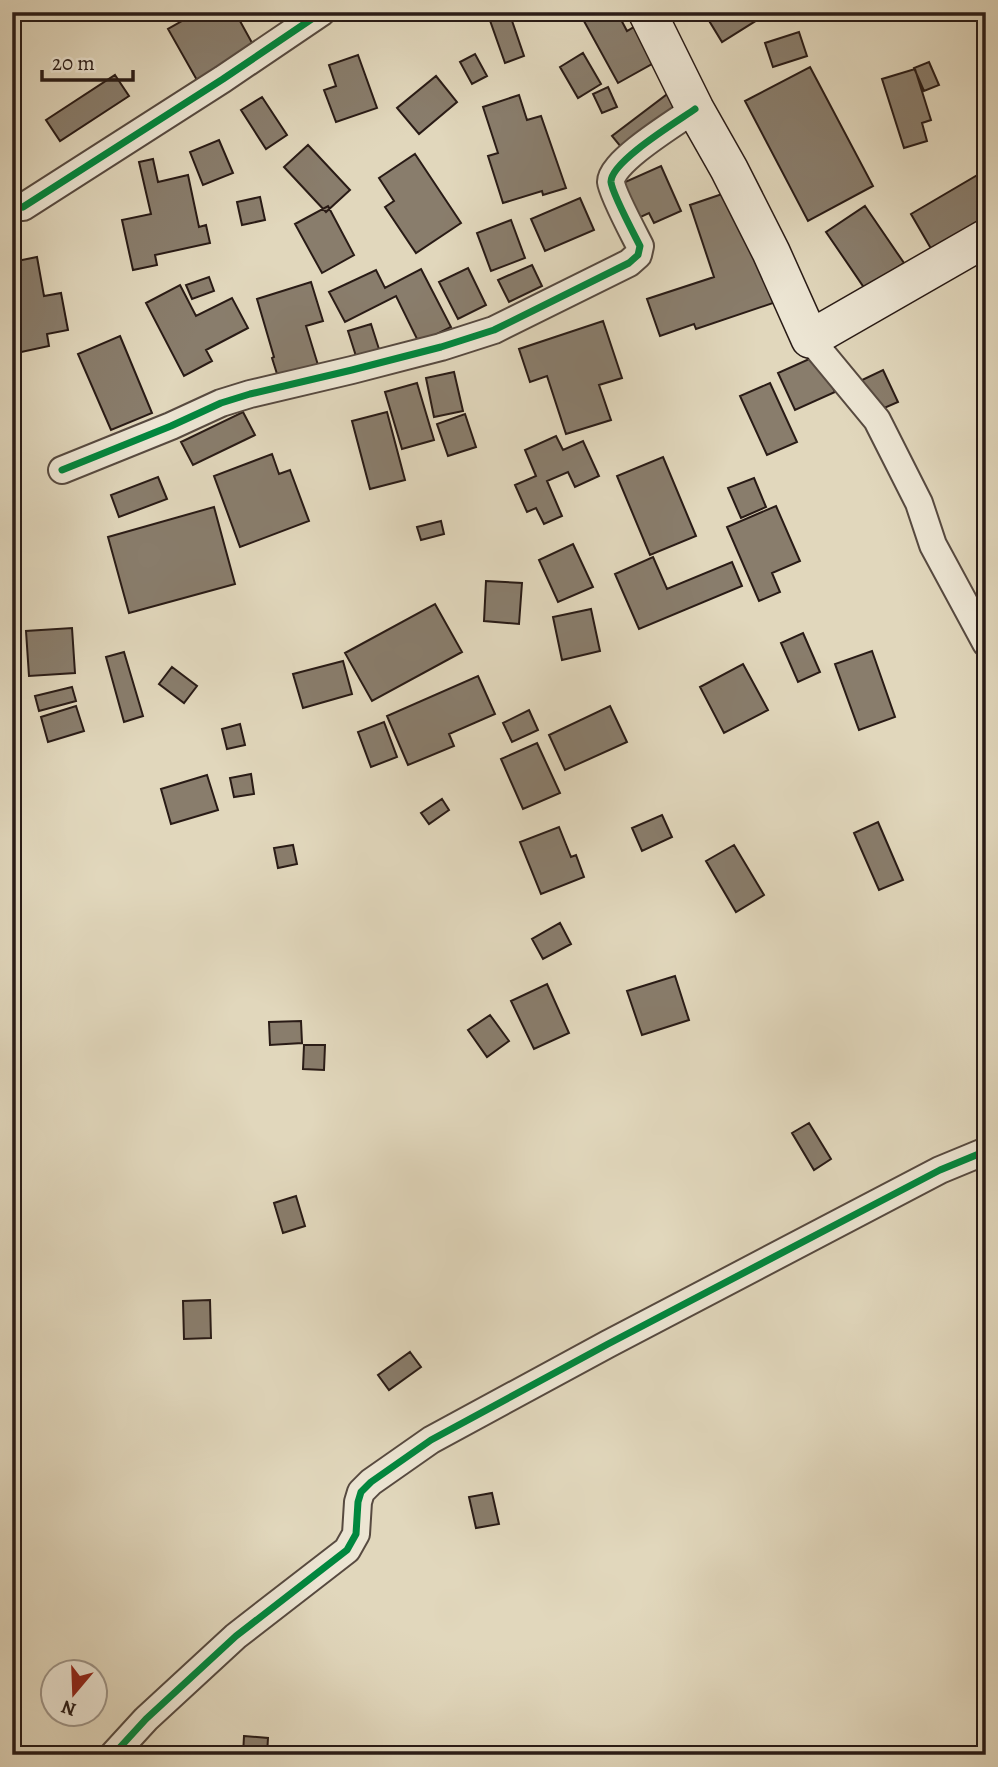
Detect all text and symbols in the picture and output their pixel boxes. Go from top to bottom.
scale bar [42,38,133,82]
text: 20 m [52,49,95,77]
north arrow [38,1658,108,1728]
text: N [58,1694,80,1723]

